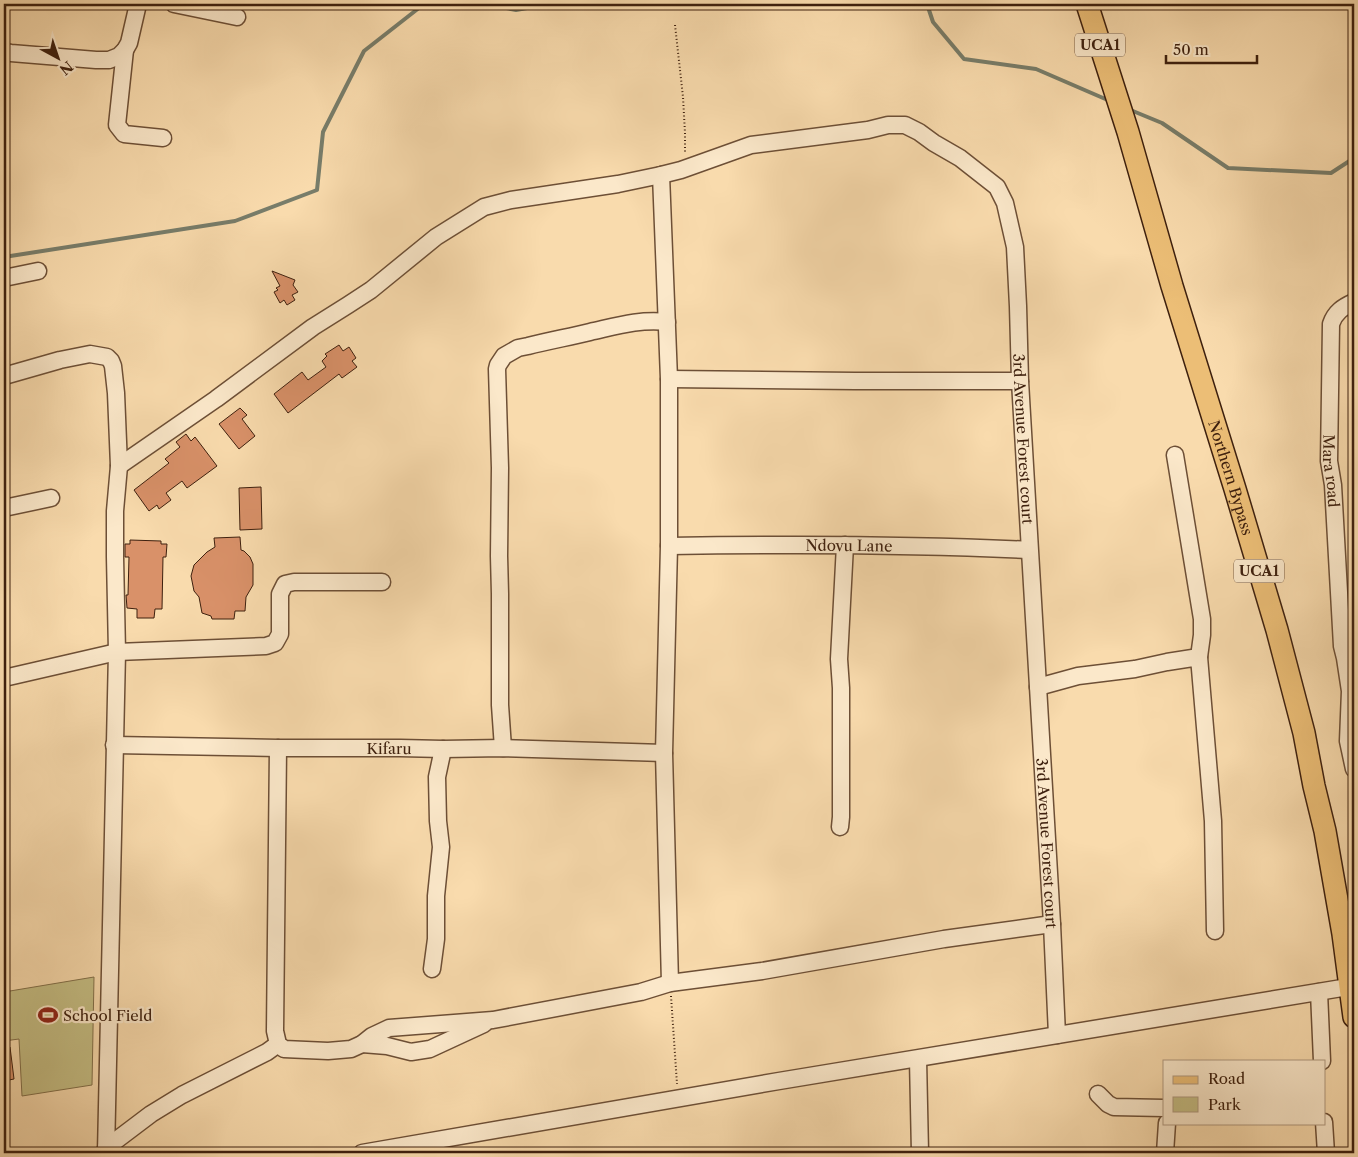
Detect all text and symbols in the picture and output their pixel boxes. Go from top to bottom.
north arrow [32,32,82,82]
scale bar [1166,32,1257,64]
road number: UCA1 [1075,34,1125,56]
text: 50 m [1173,40,1209,59]
text: N [56,57,77,79]
street label: 3rd Avenue Forest court [1010,353,1038,526]
street label: Northern Bypass [1205,418,1258,537]
street label: Mara road [1319,434,1344,508]
street label: Ndovu Lane [806,535,893,555]
road number: UCA1 [1234,560,1284,582]
street label: Kifaru [366,739,412,758]
street label: 3rd Avenue Forest court [1033,757,1062,930]
sports icon: School Field [37,1004,59,1026]
place label: School Field [63,1006,152,1025]
legend [1163,1060,1326,1124]
text: Road [1208,1069,1245,1088]
text: Park [1208,1095,1242,1114]

